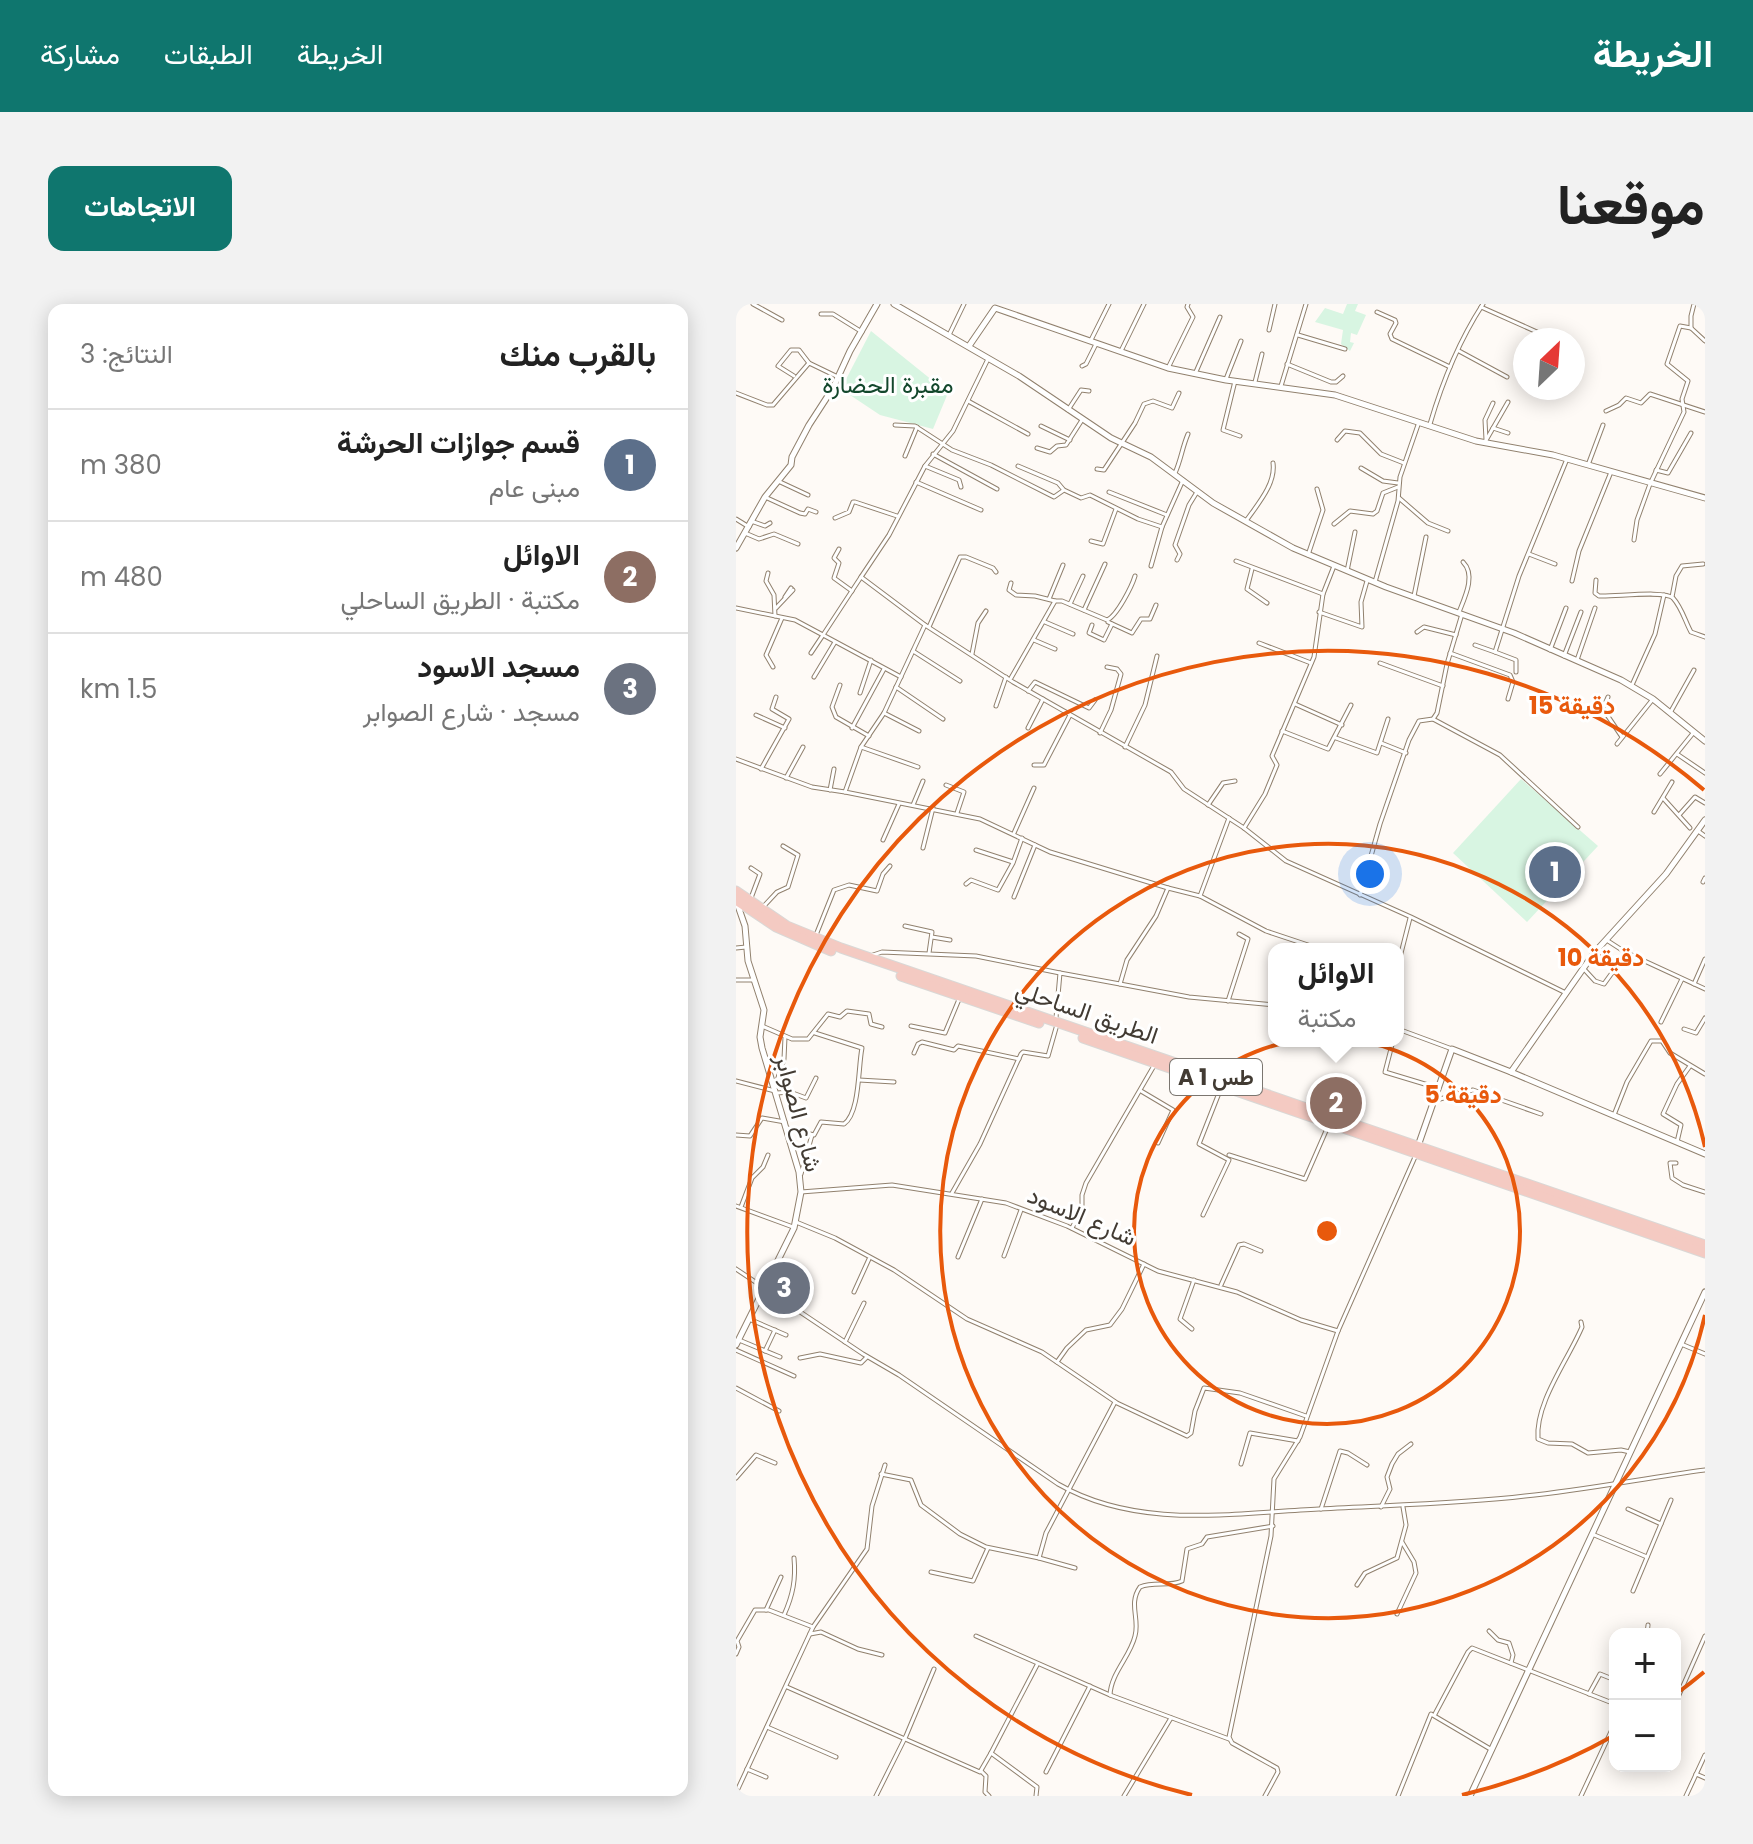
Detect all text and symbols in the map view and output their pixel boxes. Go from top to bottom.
text: الخريطة [1593,27,1713,80]
text: مشاركة [40,35,120,74]
text: الطبقات [164,35,253,74]
text: الخريطة [297,35,383,74]
text: موقعنا [1557,165,1705,244]
button: الاتجاهات [48,166,232,251]
north arrow [1513,328,1585,400]
text: بالقرب منك [500,330,656,378]
text: النتائج: 3 [80,336,173,372]
park label: مقبرة الحضارة [822,368,954,401]
text: قسم جوازات الحرشة [337,421,580,464]
text: 380 m [80,447,162,483]
text: 1 [625,447,635,483]
text: مبنى عام [489,470,580,506]
text: الاوائل [503,533,580,576]
text: 480 m [80,559,163,595]
text: 2 [623,559,637,595]
text: مكتبة · الطريق الساحلي [341,582,580,618]
text: مسجد الاسود [417,645,580,688]
text: 1.5 km [80,671,157,707]
text: 3 [622,671,638,707]
text: 15 دقيقة [1529,689,1615,722]
text: مسجد · شارع الصوابر [363,694,580,730]
pin: 1 [1529,842,1581,902]
your location [1350,854,1390,894]
text: 10 دقيقة [1558,941,1644,974]
popup [1268,943,1404,1047]
text: الاوائل [1297,951,1375,994]
street label: الطريق الساحلي [1010,972,1163,1055]
text: مكتبة [1297,1000,1356,1036]
street label: شارع الصوابر [767,1050,831,1175]
road number: A 1 طس [1170,1059,1262,1095]
pin: 2 [1310,1073,1362,1133]
text: 5 دقيقة [1424,1078,1502,1111]
street label: شارع الاسود [1023,1178,1141,1254]
centre of rings [1313,1217,1341,1245]
pin: 3 [758,1258,810,1318]
map controls [1609,1628,1681,1772]
button: + [1609,1628,1681,1700]
button: − [1609,1700,1681,1772]

